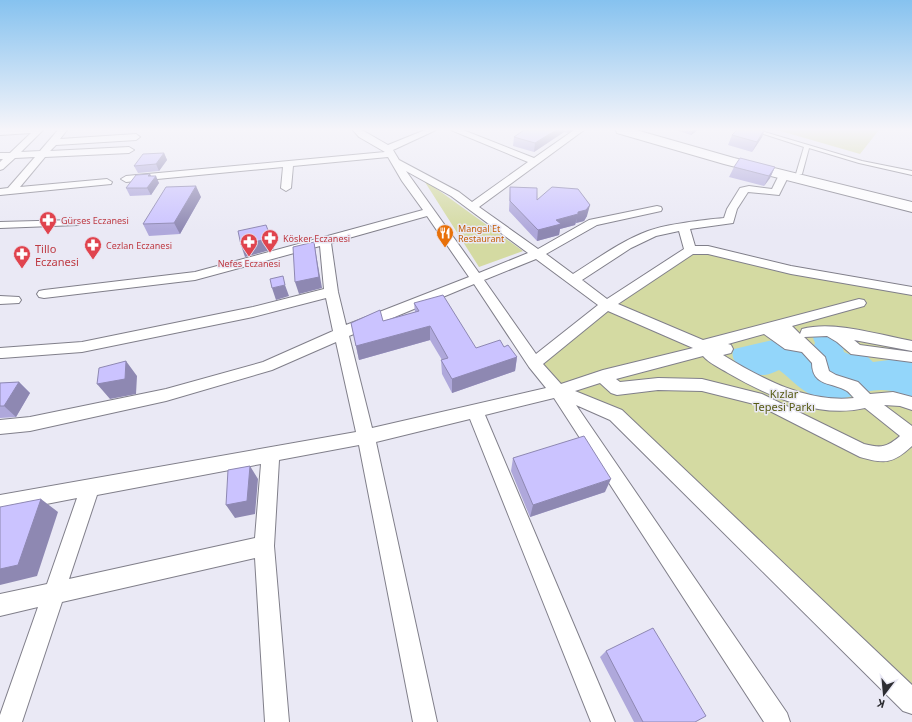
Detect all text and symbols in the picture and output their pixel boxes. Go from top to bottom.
pharmacy icon: Gürses Eczanesi [38,210,58,235]
place label: Gürses Eczanesi [61,214,129,227]
place label: Mangal Et Restaurant [458,222,505,245]
restaurant icon: Mangal Et Restaurant [435,223,455,248]
pharmacy icon: Kösker Eczanesi [260,228,280,253]
pharmacy icon: Nefes Eczanesi [239,232,259,257]
place label: Kösker Eczanesi [283,232,350,245]
pharmacy icon: Cezlan Eczanesi [83,235,103,260]
place label: Cezlan Eczanesi [106,239,172,252]
place label: Tillo Eczanesi [35,241,79,269]
pharmacy icon: Tillo Eczanesi [12,244,32,269]
place label: Nefes Eczanesi [218,257,280,270]
park label: Kızlar Tepesi Parkı [753,386,815,414]
north arrow [864,674,904,714]
text: K [875,696,887,712]

